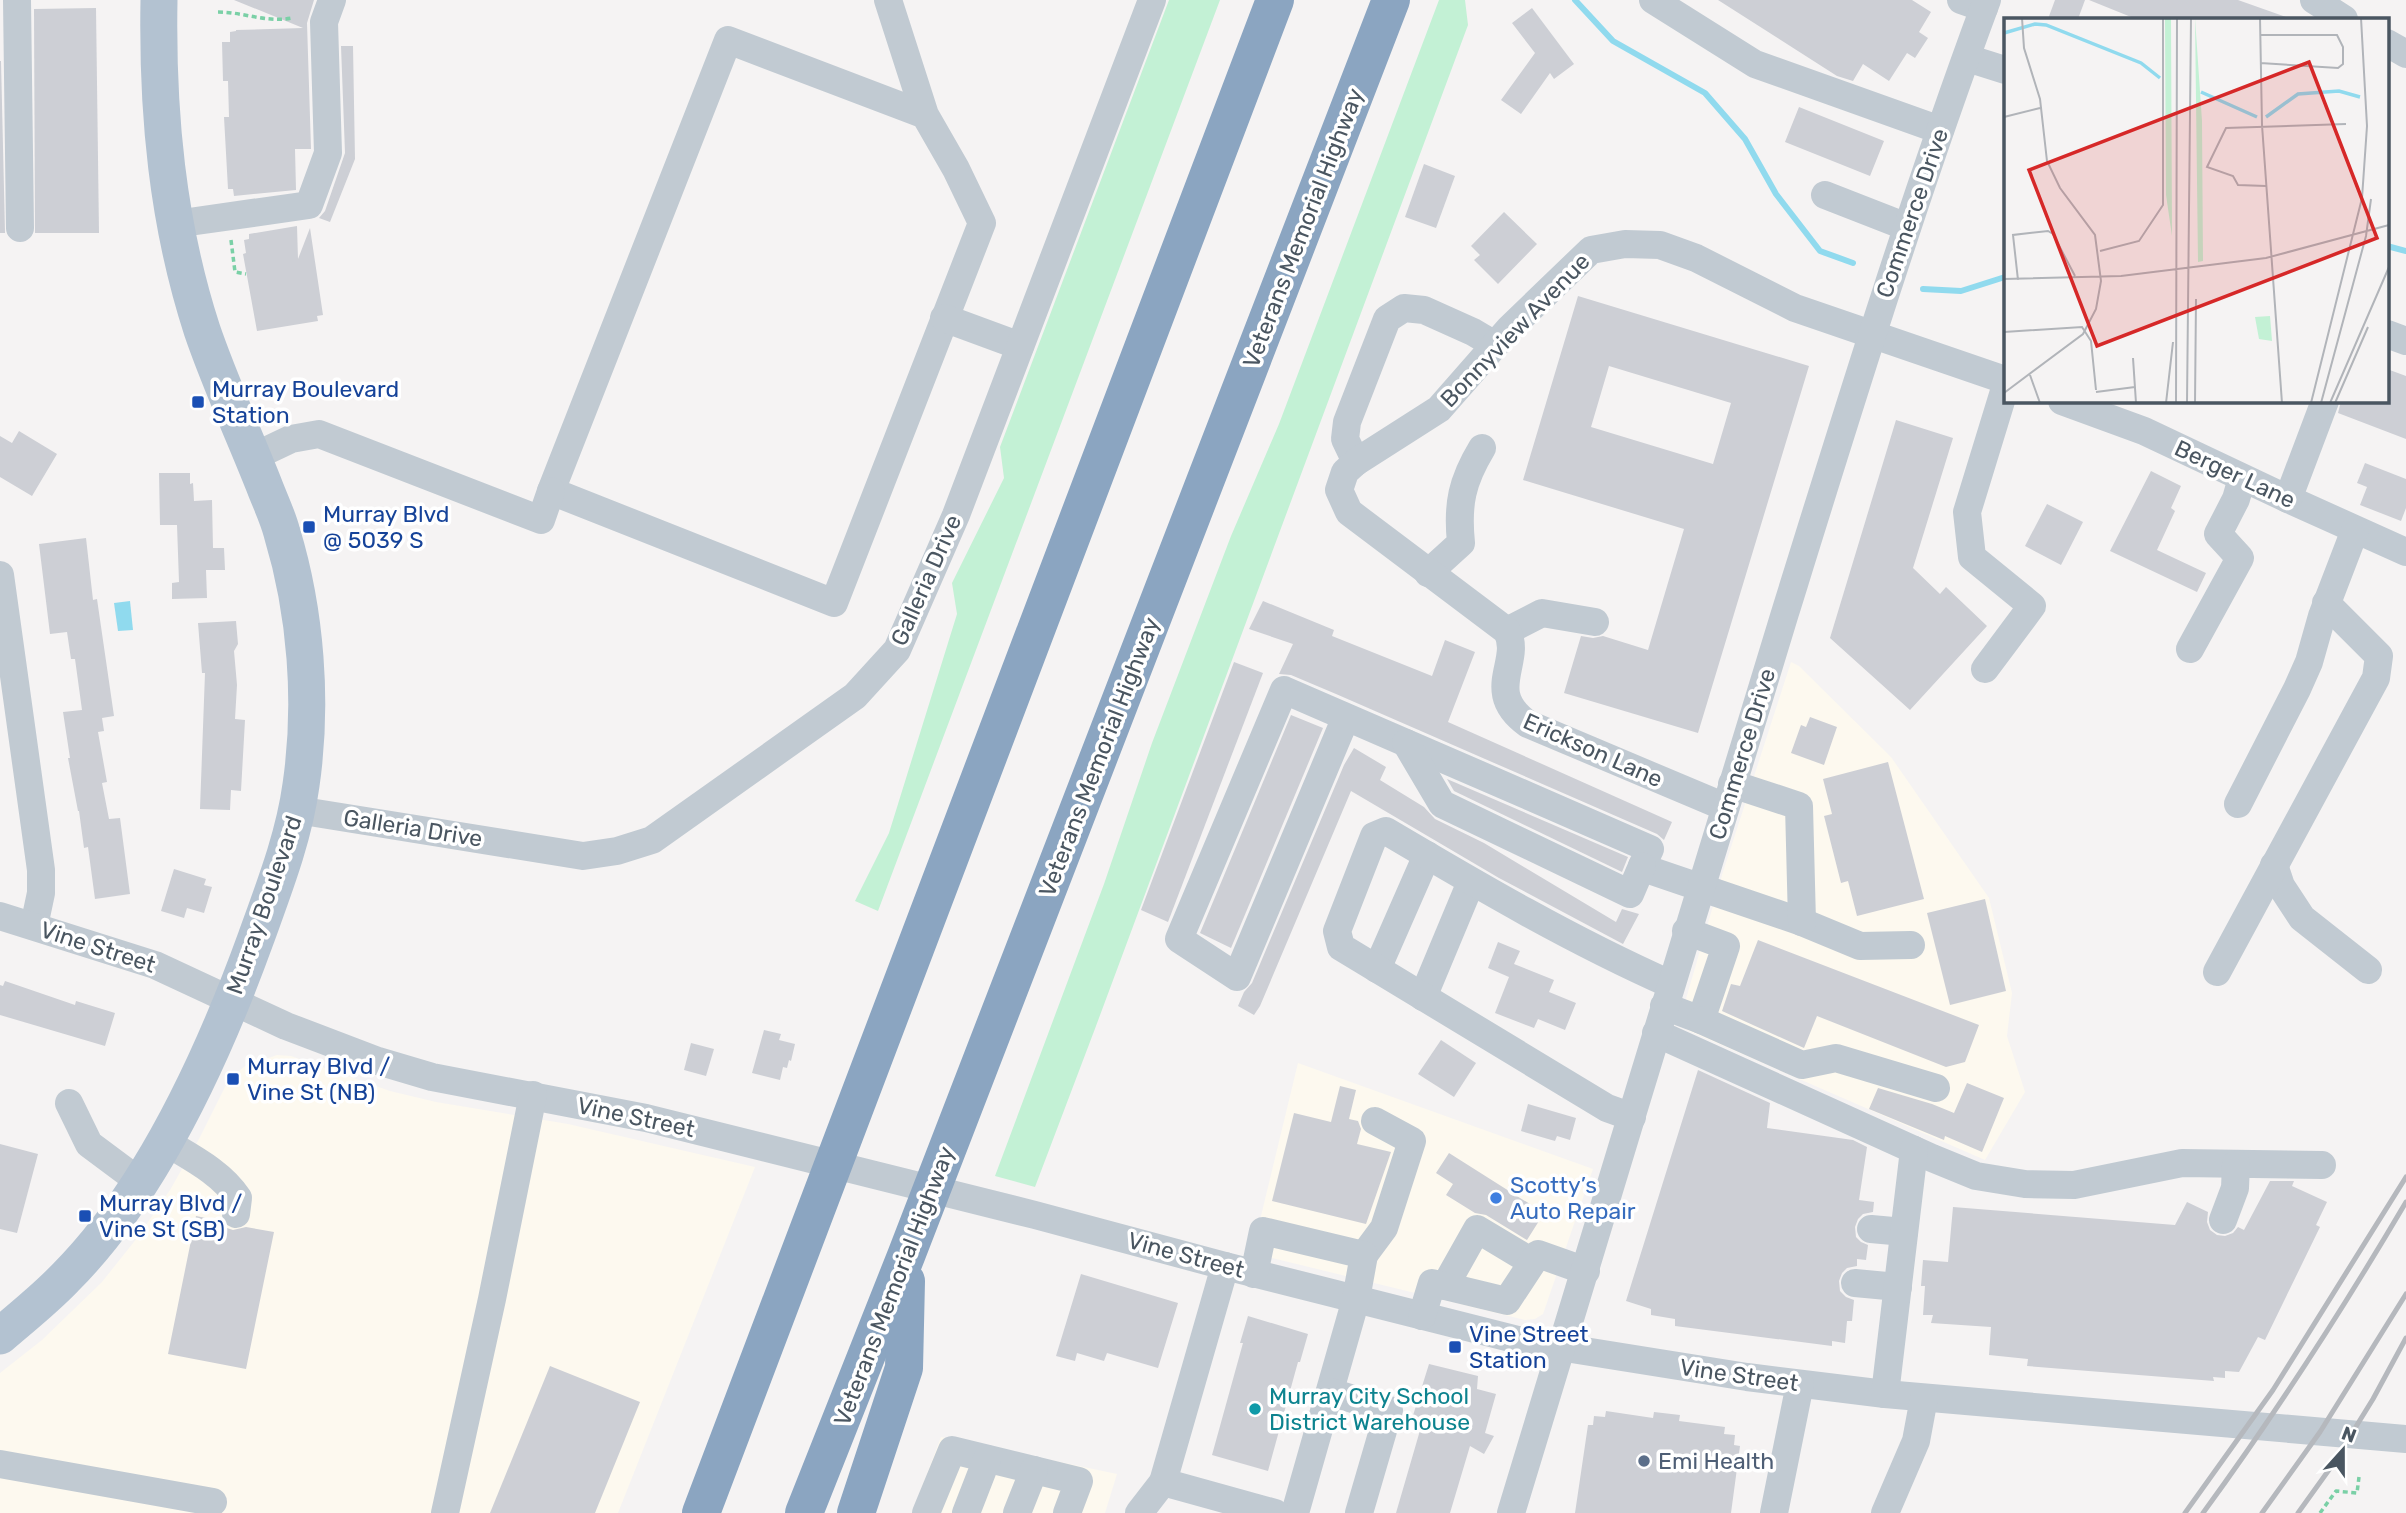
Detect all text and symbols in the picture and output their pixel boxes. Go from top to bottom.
inset map [2004,18,2388,402]
street label: Veterans Memorial Highway [1237,84,1369,372]
street label: Commerce Drive [1870,125,1954,301]
street label: Bonnyview Avenue [1434,247,1596,413]
place label: Murray Boulevard Station [212,375,399,429]
marker: Murray Boulevard Station [190,394,206,410]
street label: Berger Lane [2170,434,2300,514]
place label: Murray Blvd @ 5039 S [323,500,450,554]
street label: Galleria Drive [885,510,967,650]
marker: Murray Blvd @ 5039 S [301,519,317,535]
street label: Veterans Memorial Highway [1033,613,1165,901]
street label: Commerce Drive [1703,665,1781,843]
street label: Erickson Lane [1519,707,1667,793]
street label: Galleria Drive [341,803,485,853]
street label: Murray Boulevard [220,812,308,998]
street label: Vine Street [37,915,159,979]
place label: Murray Blvd / Vine St (NB) [247,1052,390,1106]
marker: Murray Blvd / Vine St (NB) [225,1071,241,1087]
street label: Vine Street [575,1091,697,1143]
street label: Veterans Memorial Highway [828,1142,960,1430]
place label: Scotty’s Auto Repair [1510,1171,1636,1225]
place label: Murray Blvd / Vine St (SB) [99,1189,242,1243]
marker: Scotty’s Auto Repair [1488,1190,1504,1206]
marker: Murray Blvd / Vine St (SB) [77,1208,93,1224]
street label: Vine Street [1125,1226,1247,1284]
place label: Vine Street Station [1469,1320,1589,1374]
marker: Vine Street Station [1447,1339,1463,1355]
street label: Vine Street [1678,1353,1800,1397]
place label: Murray City School District Warehouse [1269,1382,1470,1436]
marker: Murray City School District Warehouse [1247,1401,1263,1417]
north arrow [2308,1415,2378,1485]
text: N [2338,1421,2359,1448]
place label: Emi Health [1658,1447,1774,1475]
marker: Emi Health [1636,1453,1652,1469]

